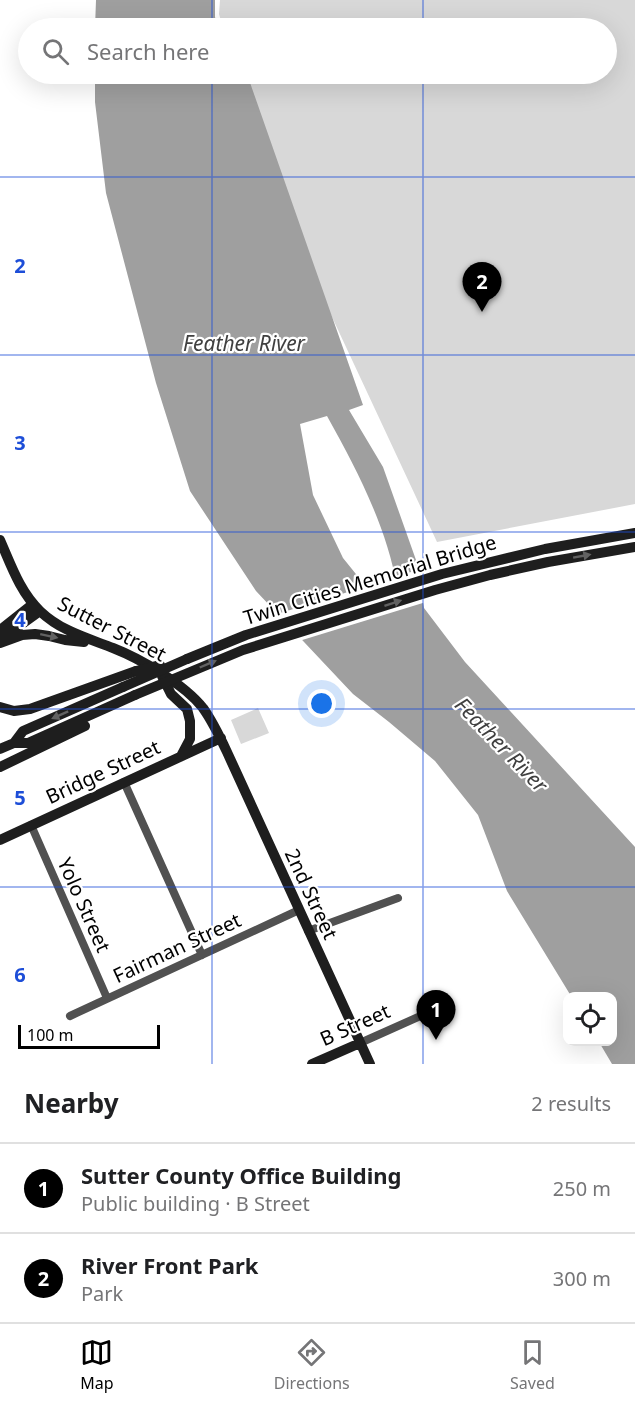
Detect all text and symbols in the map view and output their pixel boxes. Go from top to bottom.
search box [18,18,617,84]
icon: search [39,35,72,68]
text: Search here [87,36,209,66]
text: 2 [14,252,26,279]
pin: 2 [462,262,502,312]
water label: Feather River [183,329,307,357]
text: 3 [14,429,26,456]
street label: Twin Cities Memorial Bridge [240,528,500,631]
one-way arrow [573,551,592,560]
street label: Sutter Street [53,590,171,667]
one-way arrow [384,598,402,607]
text: 4 [14,606,26,633]
one-way arrow [40,632,59,641]
one-way arrow [199,659,217,668]
your location [307,689,336,718]
water label: Feather River [449,691,555,799]
one-way arrow [51,710,68,719]
street label: Bridge Street [41,733,164,810]
text: 5 [14,784,26,811]
street label: 2nd Street [279,844,344,944]
street label: Yolo Street [52,853,117,956]
street label: Fairman Street [108,906,245,989]
text: 6 [14,961,26,988]
pin: 1 [416,990,456,1040]
map controls [563,992,617,1046]
button: locate [563,992,617,1046]
street label: B Street [315,997,394,1052]
scale bar [18,1022,160,1050]
text: 100 m [27,1024,74,1046]
text: Nearby [24,1085,119,1121]
text: 2 results [531,1090,611,1117]
text: Sutter County Office Building [81,1160,401,1190]
text: 1 [38,1175,49,1202]
text: 250 m [553,1175,611,1202]
text: Public building · B Street [81,1190,310,1217]
text: River Front Park [81,1250,258,1280]
text: 2 [38,1265,49,1292]
text: 300 m [553,1265,611,1292]
text: Park [81,1280,123,1307]
tab: Map [80,1336,113,1394]
tab: Directions [274,1336,350,1394]
tab: Saved [510,1336,555,1394]

